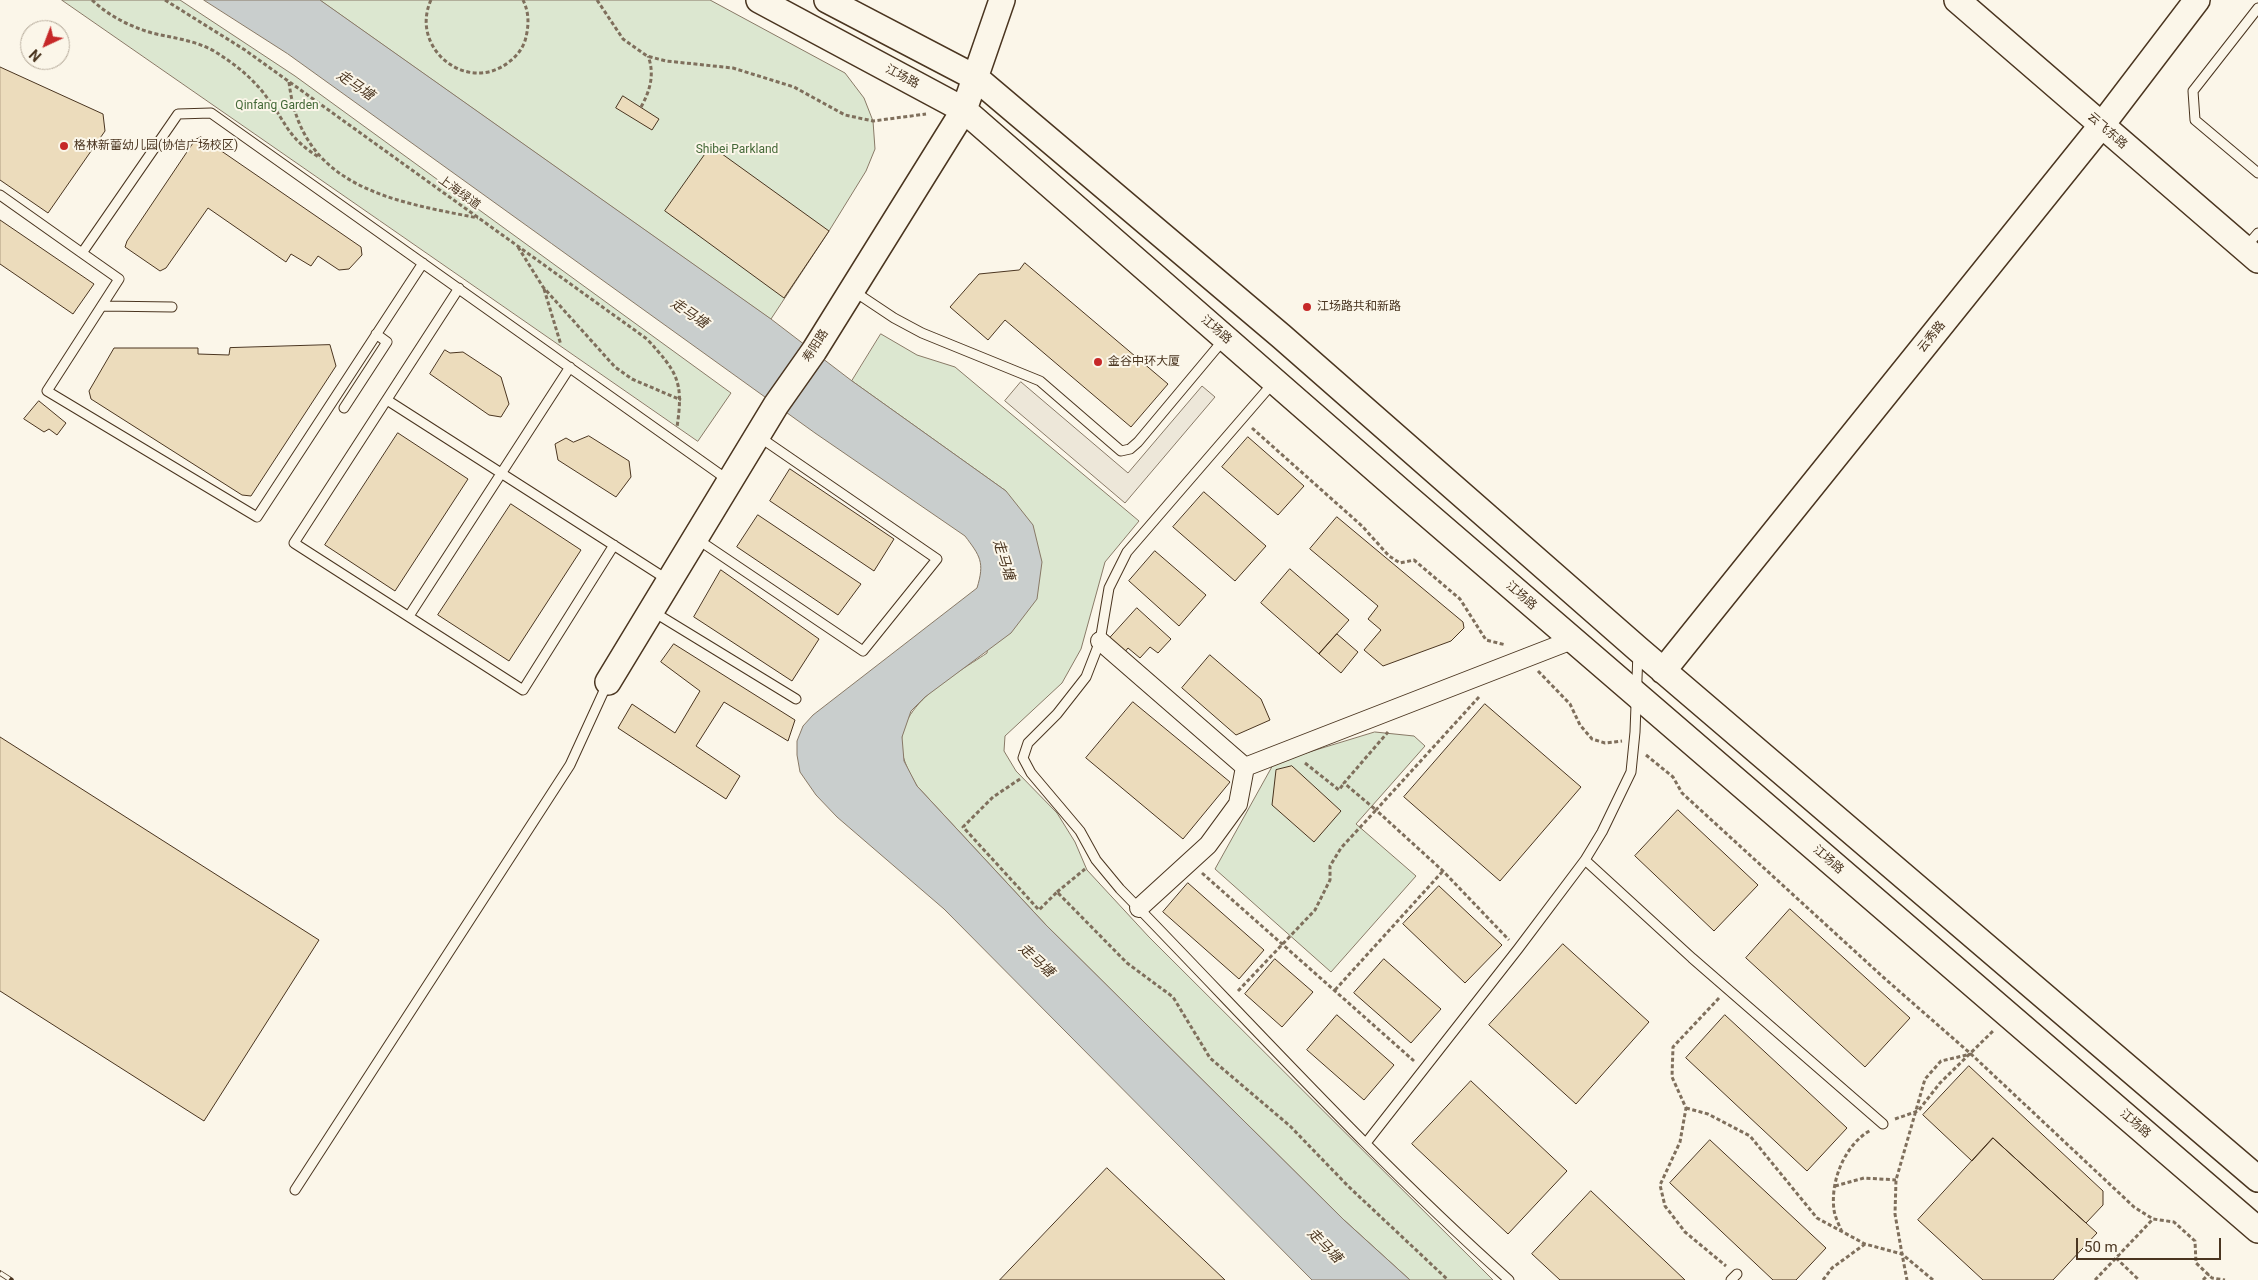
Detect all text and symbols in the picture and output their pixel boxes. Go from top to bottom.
north arrow [20,20,70,70]
text: N [26,46,45,64]
street label: 江场路 [883,62,921,92]
water label: 走马塘 [333,67,377,105]
park label: Qinfang Garden [235,99,319,113]
street label: 云飞东路 [2084,110,2130,152]
place label: 格林新蕾幼儿园(协信广场校区) [74,139,238,153]
marker: 格林新蕾幼儿园(协信广场校区) [58,140,70,152]
park label: Shibei Parkland [696,143,778,157]
street label: 上海绿道 [435,173,483,213]
water label: 走马塘 [667,295,711,333]
place label: 江场路共和新路 [1317,300,1401,314]
marker: 江场路共和新路 [1301,301,1313,313]
street label: 江场路 [1198,313,1234,347]
street label: 云秀路 [1915,318,1949,356]
street label: 寿阳路 [800,327,832,365]
place label: 金谷中环大厦 [1108,355,1180,369]
marker: 金谷中环大厦 [1092,356,1104,368]
water label: 走马塘 [989,537,1017,583]
street label: 江场路 [1503,579,1539,613]
street label: 江场路 [1810,843,1846,877]
water label: 走马塘 [1015,941,1057,981]
street label: 江场路 [2117,1107,2153,1141]
water label: 走马塘 [1303,1225,1345,1267]
scale bar [2078,1228,2223,1260]
text: 50 m [2084,1238,2118,1256]

